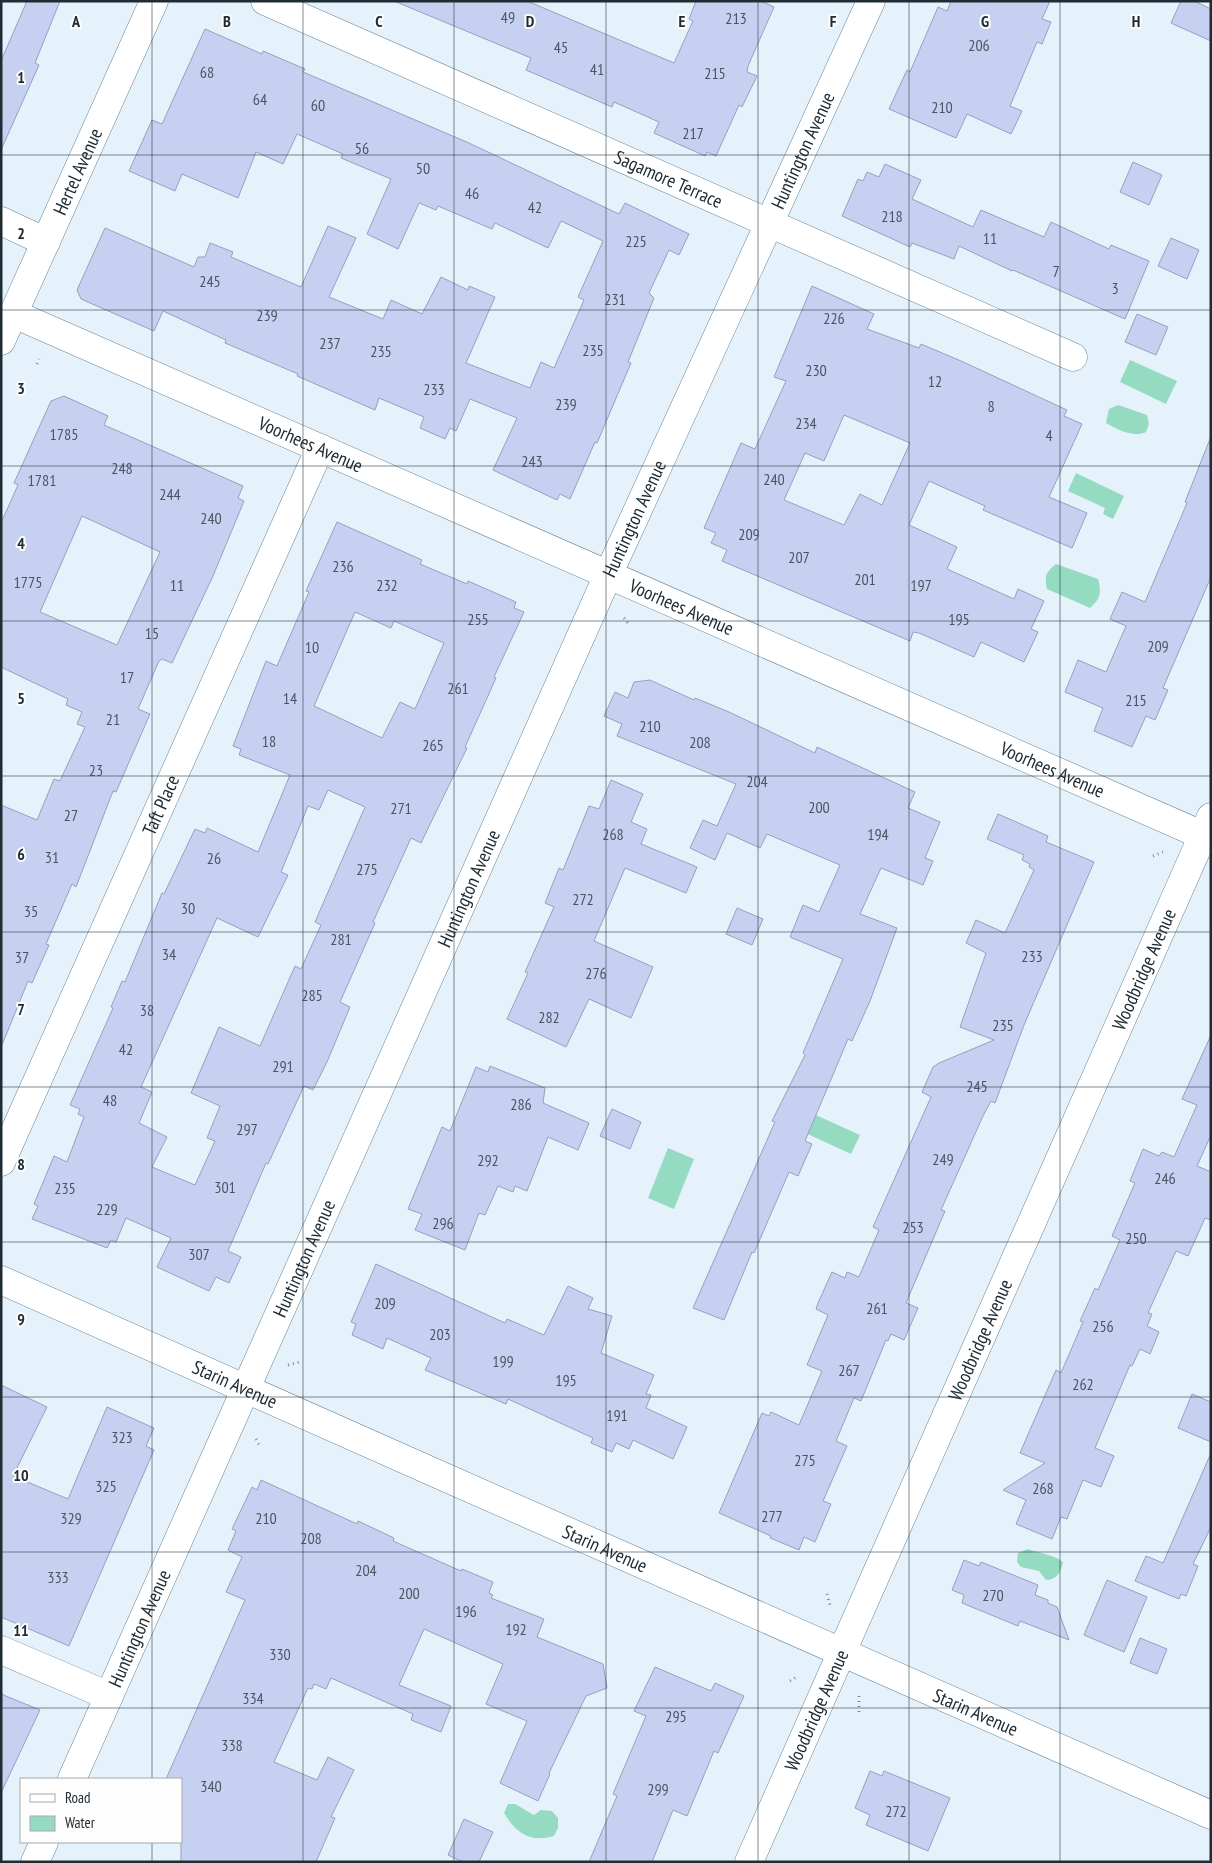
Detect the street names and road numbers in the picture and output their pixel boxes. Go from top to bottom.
street label: Huntington Avenue [765,88,840,213]
street label: Hertel Avenue [47,124,107,219]
street label: Sagamore Terrace [611,145,726,213]
street label: Voorhees Avenue [254,410,367,478]
street label: Huntington Avenue [597,456,671,581]
street label: Voorhees Avenue [625,573,738,640]
street label: Voorhees Avenue [996,736,1109,803]
street label: Taft Place [137,771,184,839]
street label: Huntington Avenue [432,826,505,951]
street label: Woodbridge Avenue [1106,905,1181,1034]
street label: Huntington Avenue [267,1196,340,1321]
street label: Woodbridge Avenue [943,1275,1017,1404]
street label: Starin Avenue [189,1355,281,1413]
street label: Starin Avenue [559,1519,651,1578]
street label: Huntington Avenue [103,1566,176,1691]
street label: Woodbridge Avenue [779,1646,853,1775]
street label: Starin Avenue [929,1683,1022,1741]

